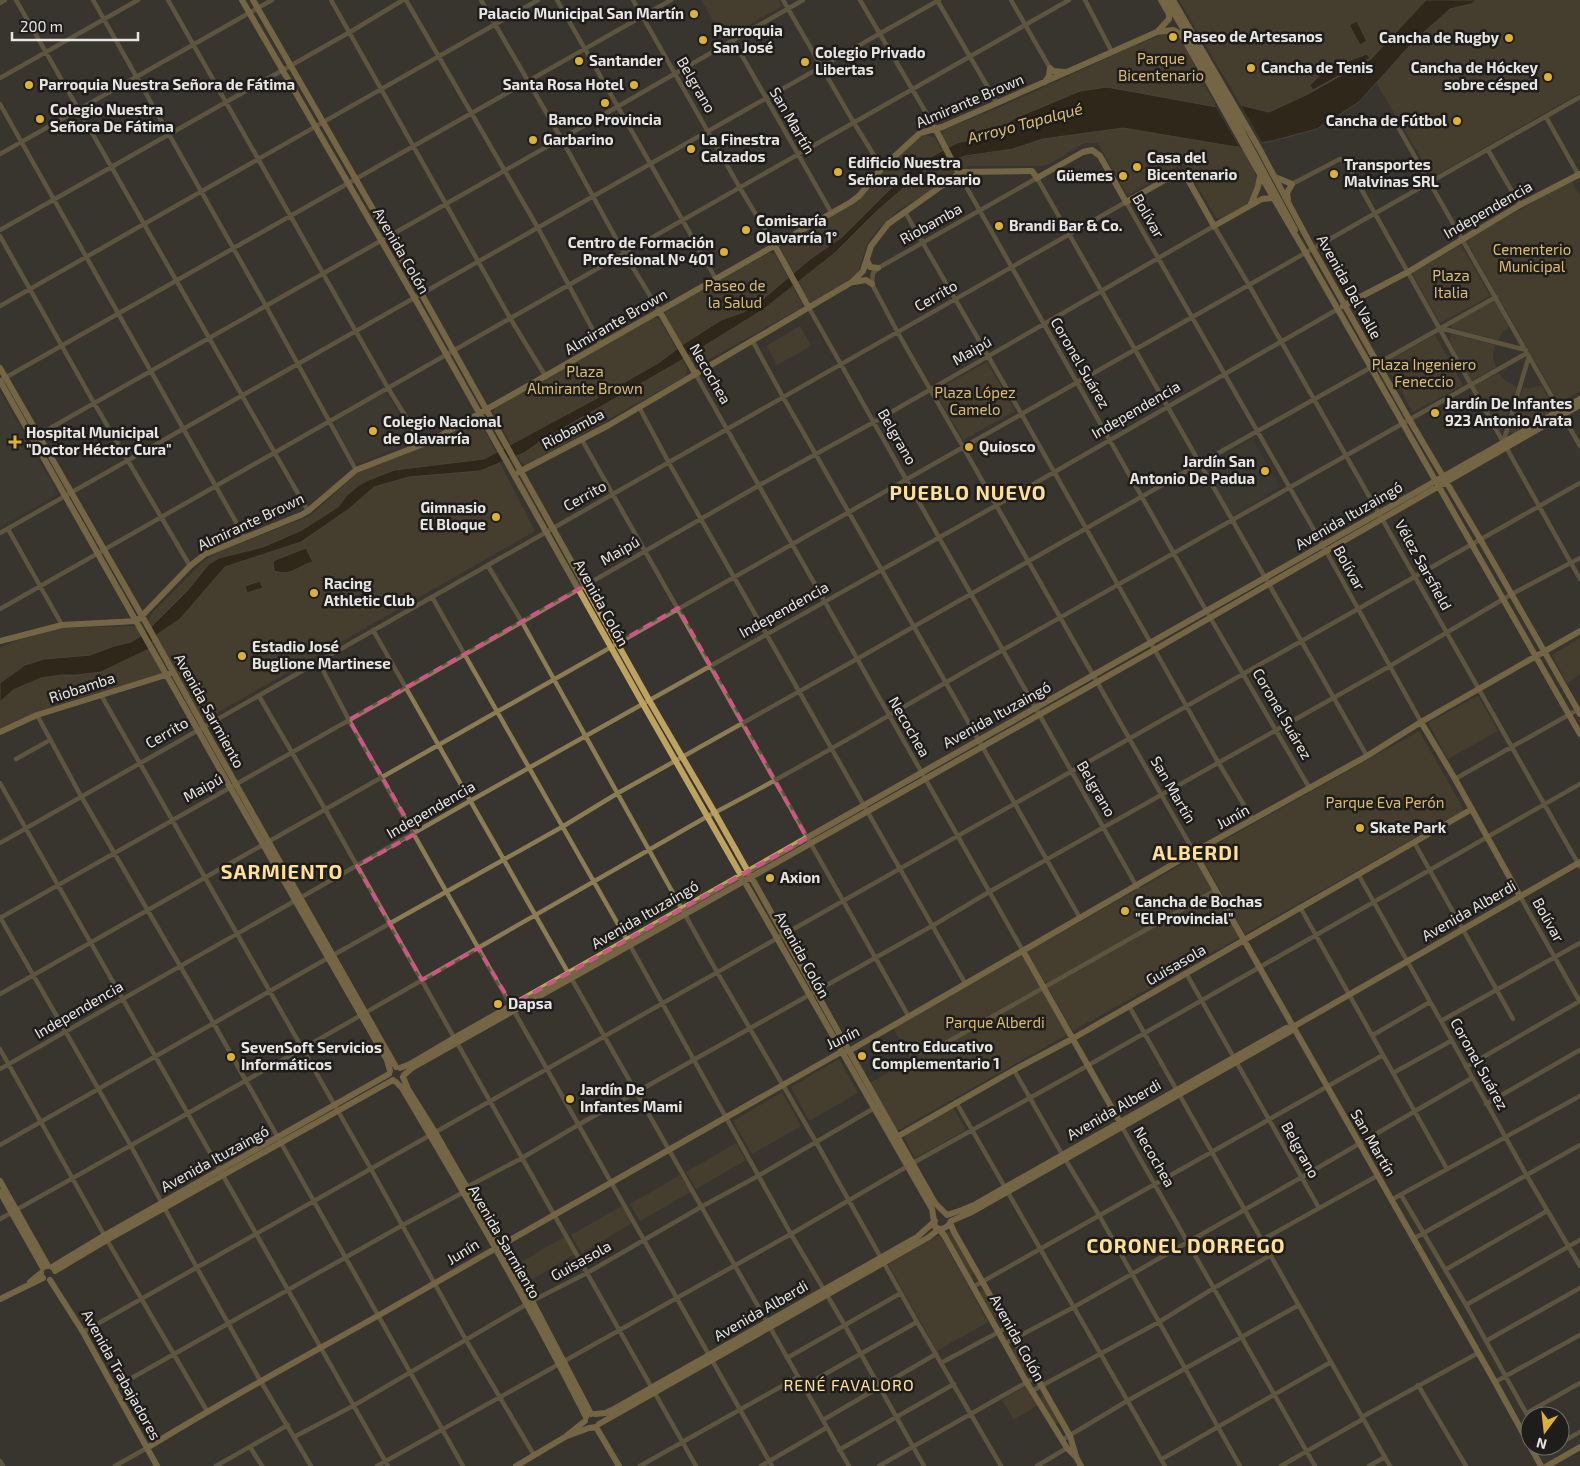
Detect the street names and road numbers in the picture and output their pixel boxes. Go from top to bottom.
street label: Belgrano [674,53,720,116]
street label: Almirante Brown [913,69,1026,131]
street label: San Martín [767,84,819,157]
street label: Independencia [1440,176,1535,242]
street label: Bolívar [1129,190,1169,241]
street label: Riobamba [896,199,965,248]
street label: Avenida Colón [370,204,434,297]
street label: Avenida Del Valle [1314,231,1386,342]
street label: Cerrito [911,276,960,315]
street label: Almirante Brown [561,284,670,358]
street label: Coronel Suárez [1047,314,1114,411]
street label: Maipú [949,332,994,369]
street label: Necochea [686,340,735,407]
street label: Independencia [1088,376,1183,442]
street label: Riobamba [538,404,607,452]
street label: Belgrano [875,405,921,468]
street label: Cerrito [560,476,609,514]
street label: Avenida Ituzaingó [1292,477,1405,553]
street label: Almirante Brown [194,489,307,554]
street label: Vélez Sarsfield [1392,516,1456,613]
street label: Maipú [597,532,642,569]
street label: Bolívar [1330,542,1369,593]
street label: Avenida Colón [571,556,633,649]
street label: Independencia [736,577,831,641]
street label: Avenida Sarmiento [171,650,249,771]
street label: Coronel Suárez [1249,665,1316,762]
street label: Riobamba [46,668,117,706]
street label: Avenida Ituzaingó [939,677,1054,751]
street label: Necochea [885,693,934,760]
street label: Cerrito [142,713,191,752]
street label: San Martín [1148,753,1200,826]
street label: Belgrano [1074,757,1120,820]
street label: Maipú [180,769,225,805]
street label: Independencia [383,776,478,842]
street label: Junín [1213,800,1252,832]
street label: Avenida Ituzaingó [588,876,701,952]
street label: Avenida Alberdi [1418,876,1519,944]
street label: Bolívar [1529,894,1568,945]
street label: Avenida Colón [772,908,834,1001]
street label: Guisasola [1142,940,1209,989]
street label: Independencia [31,976,126,1042]
street label: Coronel Suárez [1447,1014,1513,1113]
street label: Junín [823,1021,862,1053]
street label: Avenida Alberdi [1063,1075,1164,1143]
street label: San Martín [1348,1106,1400,1179]
street label: Belgrano [1278,1118,1324,1181]
street label: Avenida Ituzaingó [157,1121,272,1195]
street label: Necochea [1130,1123,1179,1190]
street label: Avenida Sarmiento [465,1182,545,1301]
street label: Junín [443,1234,482,1268]
street label: Guisasola [547,1236,614,1284]
street label: Avenida Alberdi [710,1276,811,1344]
street label: Avenida Colón [987,1291,1049,1384]
street label: Avenida Trabajadores [78,1306,165,1443]

